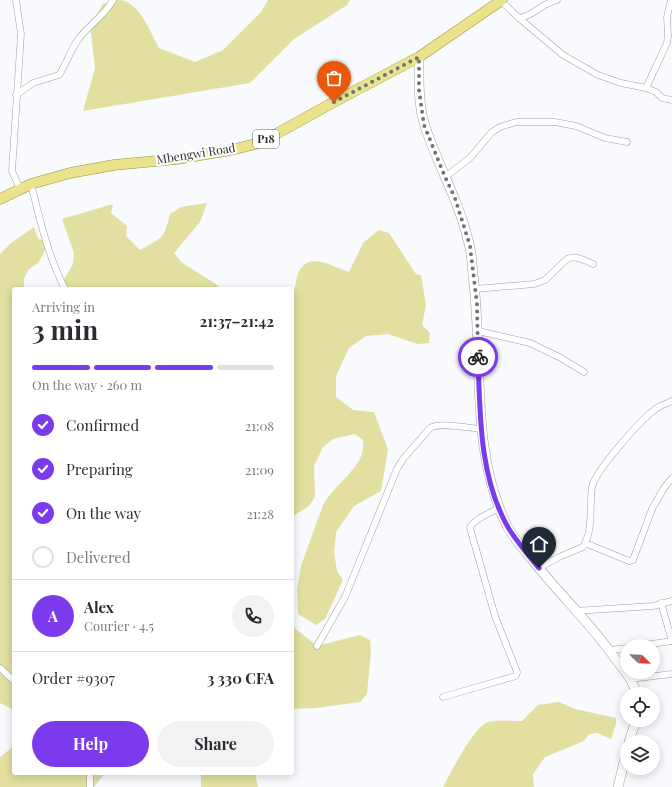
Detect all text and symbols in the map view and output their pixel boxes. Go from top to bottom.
pin [317,61,351,102]
icon: bag [323,67,345,89]
road number: P18 [253,130,279,148]
street label: Mbengwi Road [155,139,236,167]
text: Arriving in [32,298,95,315]
text: 21:37–21:42 [200,311,274,331]
text: 3 min [32,312,98,347]
courier [458,337,498,377]
icon: bike [467,346,489,368]
text: On the way · 260 m [32,376,142,393]
icon: check [32,414,54,436]
text: Confirmed [66,415,139,435]
text: 21:08 [245,417,274,434]
icon: check [32,458,54,480]
text: Preparing [66,459,133,479]
text: 21:09 [245,461,274,478]
icon: check [32,502,54,524]
text: On the way [66,503,141,523]
text: 21:28 [247,505,274,522]
pin [522,527,556,568]
icon: home [528,533,550,555]
text: Delivered [66,547,131,567]
button: phone [232,595,274,637]
text: Alex [84,597,114,617]
text: A [48,606,58,626]
text: Courier · 4.5 [84,617,154,634]
north arrow [620,639,660,679]
map controls [620,639,660,775]
text: Order #9307 [32,668,115,688]
text: 3 330 CFA [207,668,274,688]
button: locate [620,687,660,727]
button: Help [32,721,149,767]
button: Share [157,721,274,767]
button: layers [620,735,660,775]

